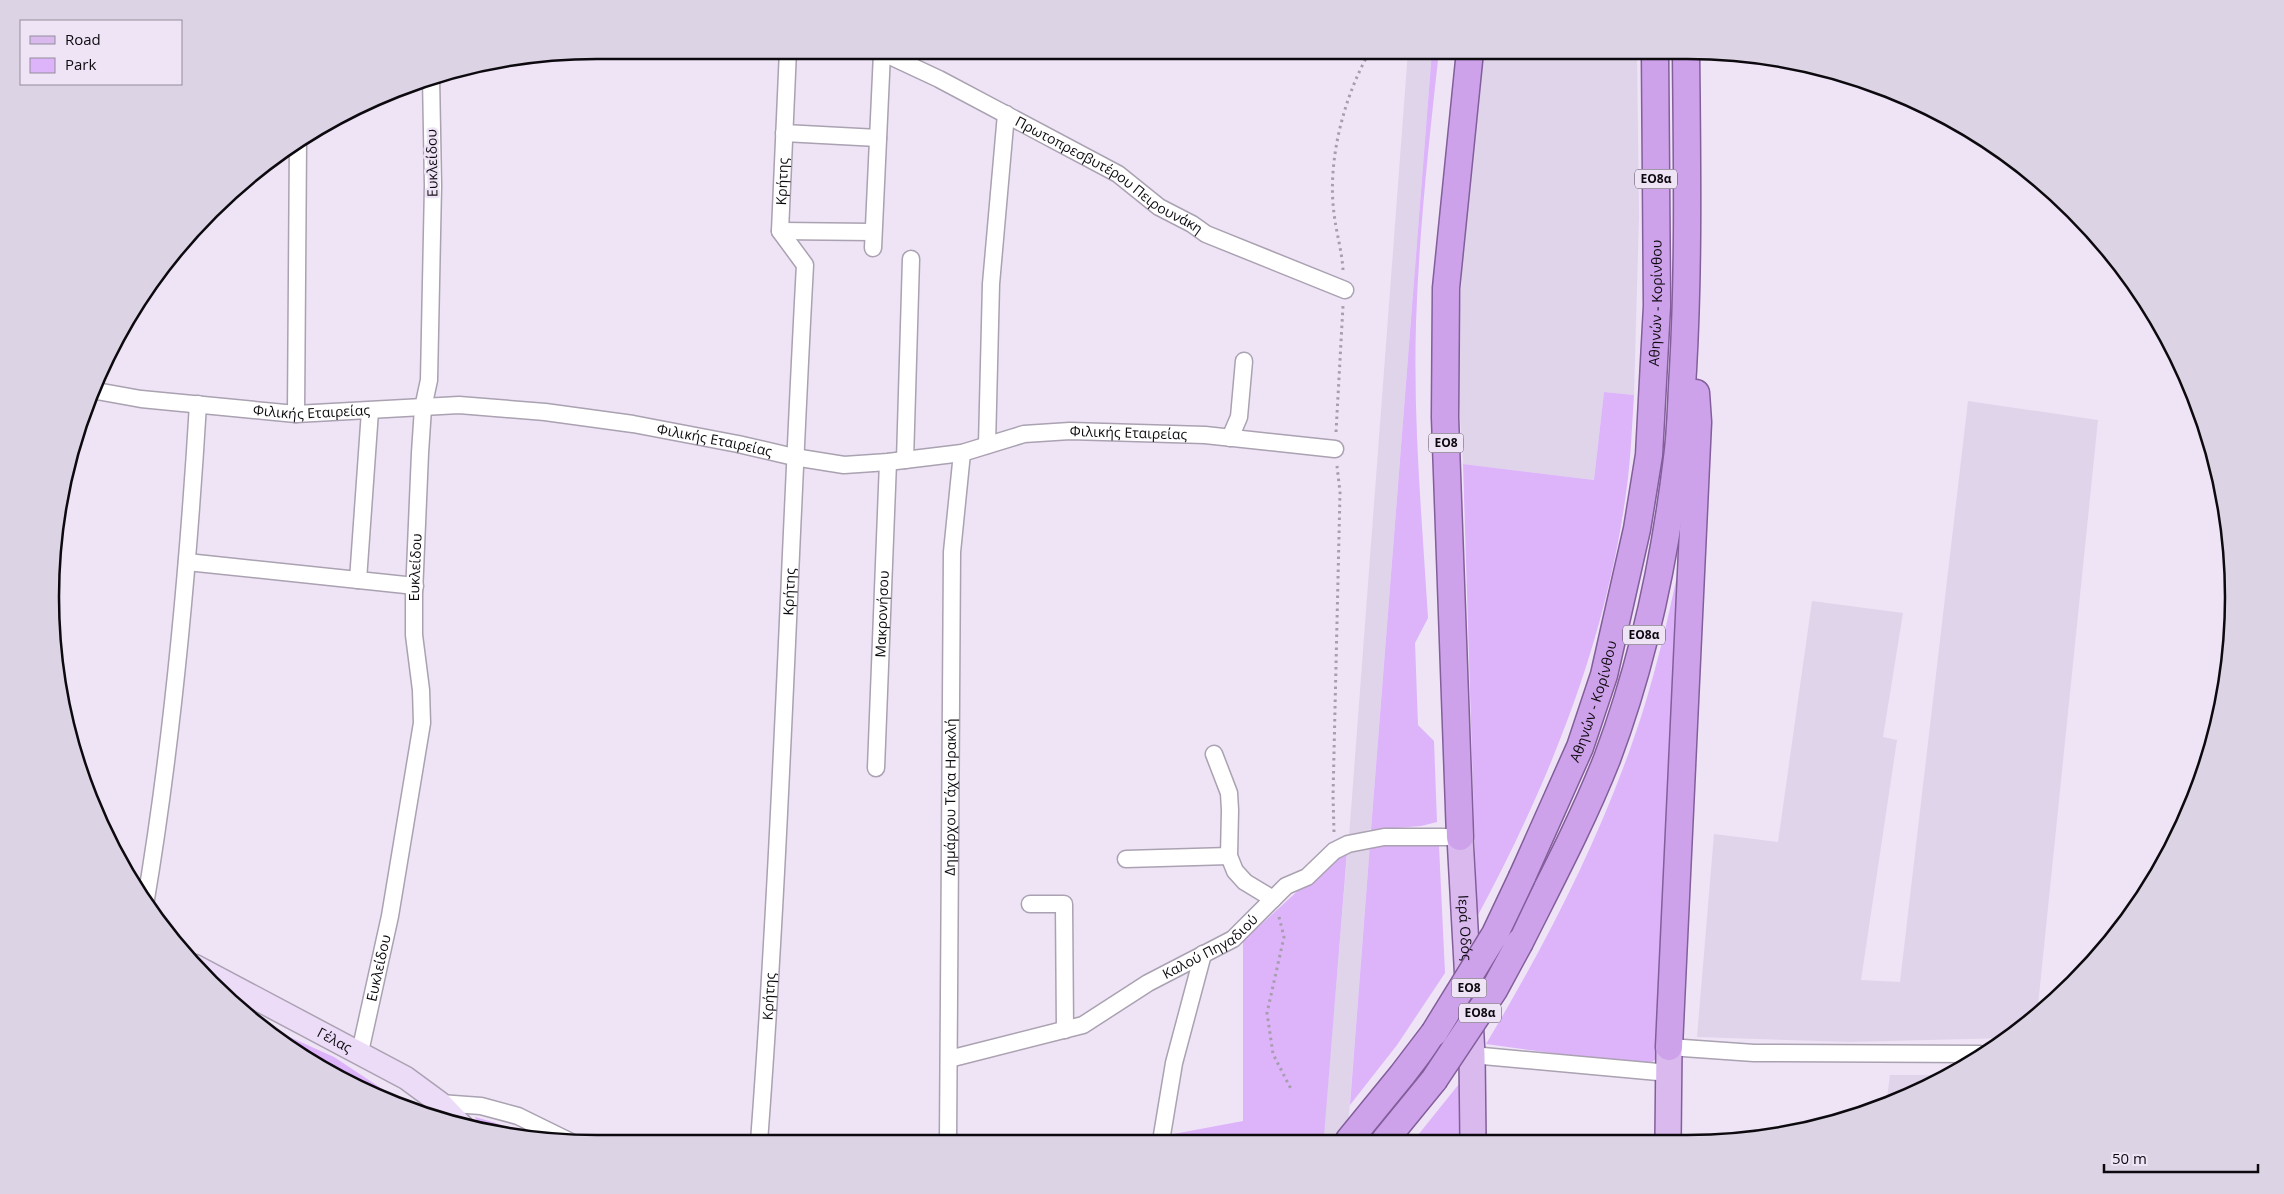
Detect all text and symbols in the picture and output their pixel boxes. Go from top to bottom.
legend [20,20,182,85]
text: Road [65,29,101,49]
text: Park [65,54,96,74]
street label: Πρωτοπρεσβυτέρου Πειρουνάκη [1012,111,1207,238]
street label: Ευκλείδου [421,129,442,197]
street label: Κρήτης [771,157,792,206]
road number: ΕΟ8α [1635,170,1677,188]
street label: Αθηνών - Κορίνθου [1644,240,1666,367]
street label: Φιλικής Εταιρείας [252,400,371,423]
street label: Φιλικής Εταιρείας [655,419,775,461]
street label: Φιλικής Εταιρείας [1070,421,1188,443]
road number: ΕΟ8 [1428,433,1464,452]
street label: Ευκλείδου [404,533,426,601]
street label: Κρήτης [778,567,799,616]
street label: Μακρονήσου [870,570,893,658]
road number: ΕΟ8α [1623,626,1665,644]
street label: Αθηνών - Κορίνθου [1565,639,1621,765]
street label: Δημάρχου Τάχα Ηρακλή [940,718,960,876]
street label: Ιερά Οδός [1454,895,1477,961]
street label: Καλού Πηγαδιού [1159,910,1262,983]
street label: Ευκλείδου [361,933,395,1003]
street label: Κρήτης [757,972,779,1021]
road number: ΕΟ8 [1452,978,1486,998]
road number: ΕΟ8α [1459,1004,1501,1022]
street label: Γέλας [314,1023,356,1057]
scale bar [2104,1142,2258,1174]
text: 50 m [2112,1148,2147,1168]

